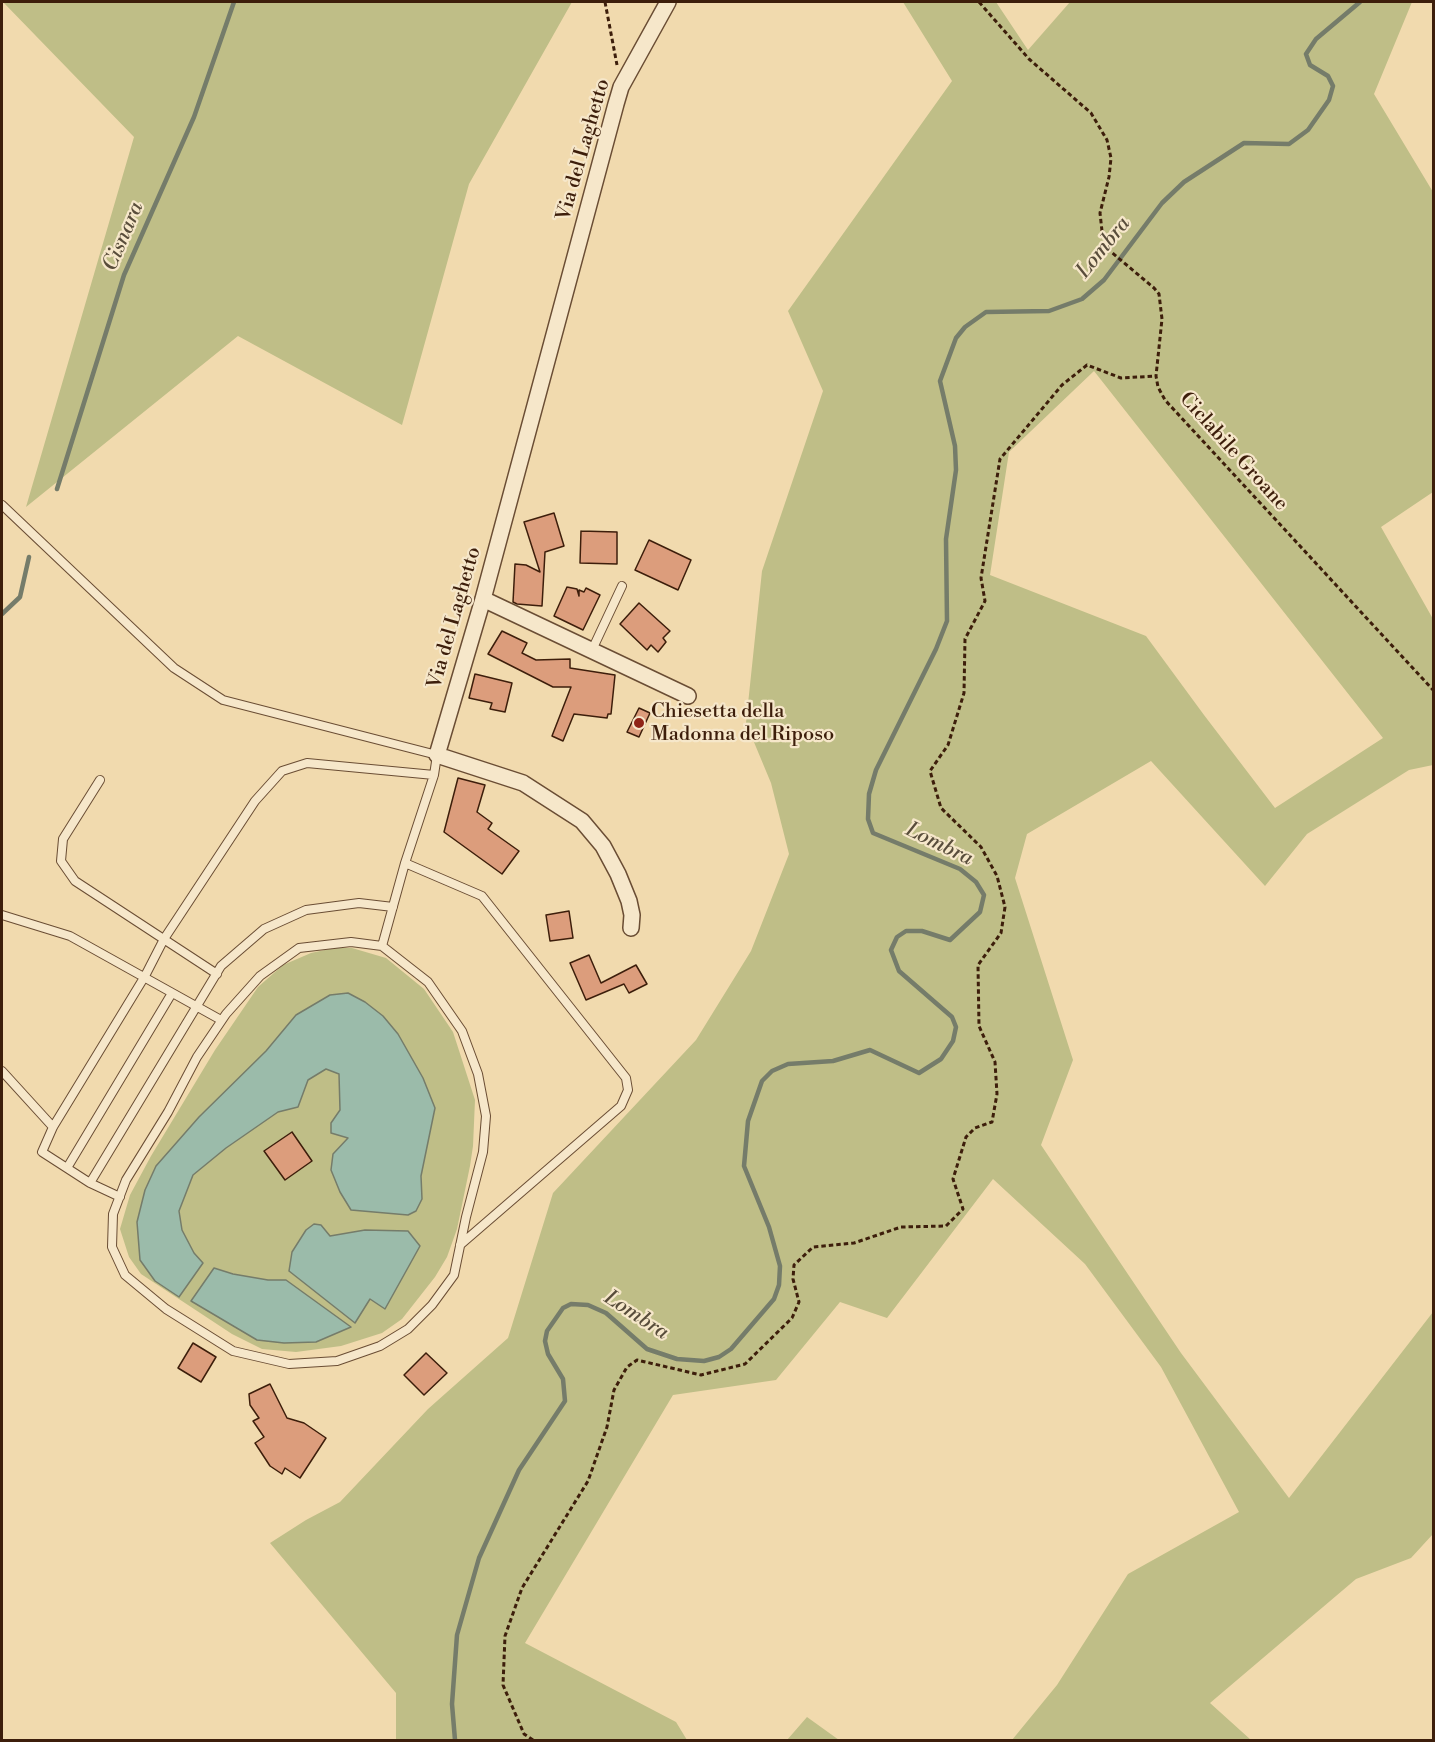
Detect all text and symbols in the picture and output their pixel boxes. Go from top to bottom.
street label: Via del Laghetto [552,76,616,224]
water label: Cisnara [98,199,150,275]
water label: Lombra [1072,212,1136,284]
street label: Ciclabile Groane [1174,388,1292,516]
street label: Via del Laghetto [423,544,487,692]
place label: Chiesetta della Madonna del Riposo [651,700,834,747]
marker: Chiesetta della Madonna del Riposo [632,716,646,730]
water label: Lombra [901,818,977,872]
water label: Lombra [599,1286,673,1346]

